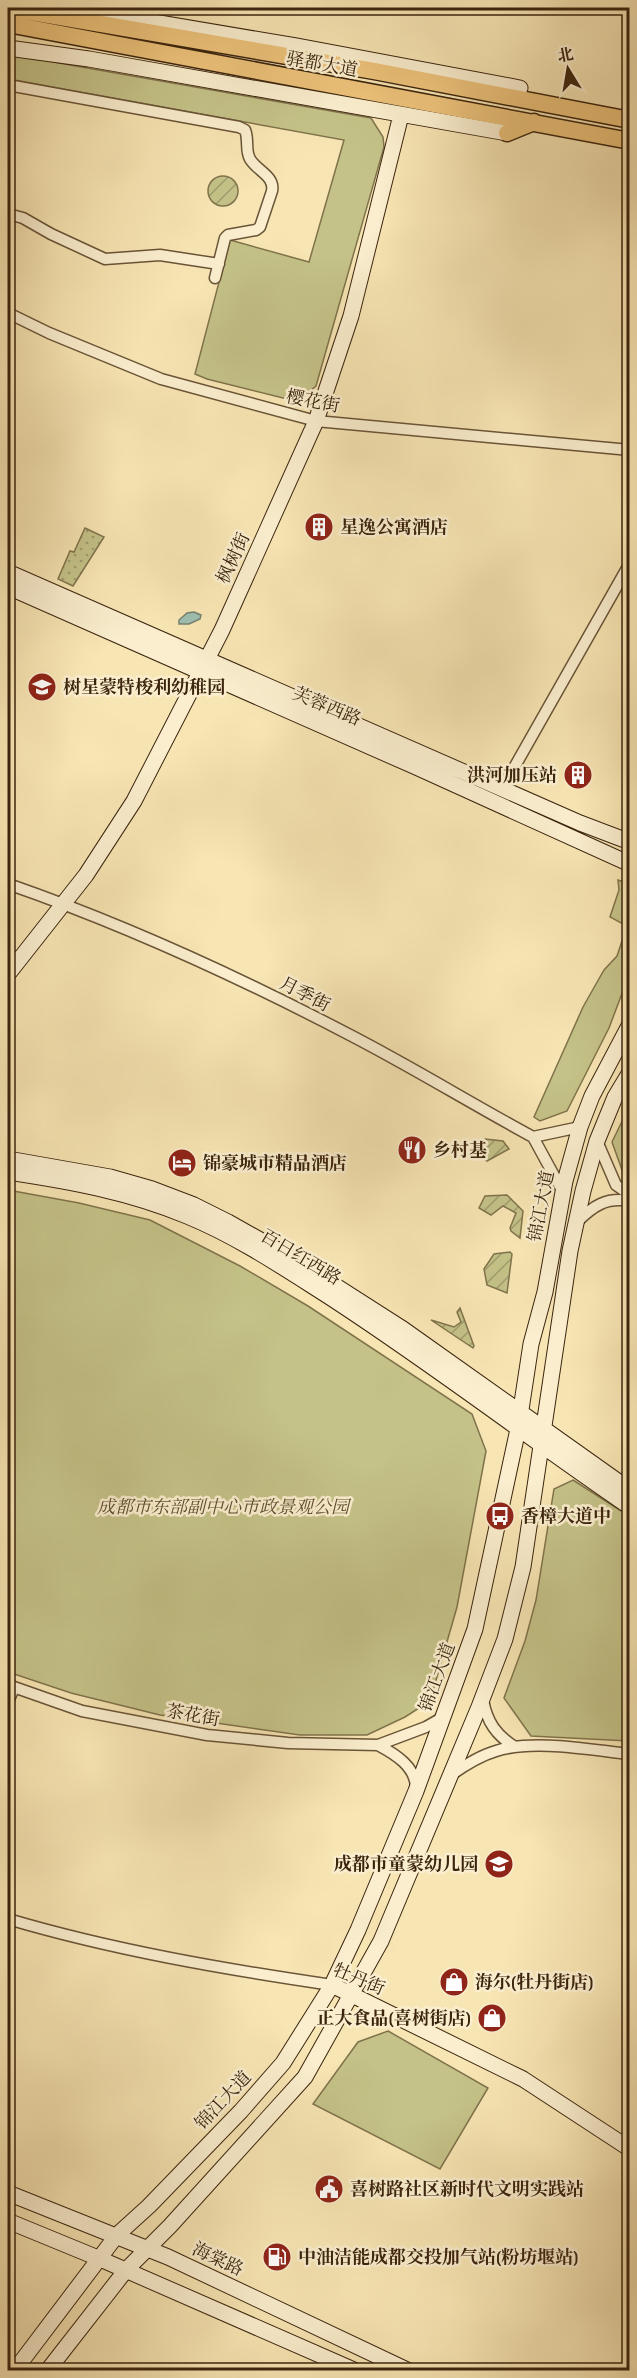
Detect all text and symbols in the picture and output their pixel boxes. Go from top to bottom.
north arrow [538,39,598,99]
text: 北 [555,43,575,68]
street label: 驿都大道 [284,46,360,82]
street label: 樱花街 [284,384,342,418]
building icon: 星逸公寓酒店 [303,511,335,543]
place label: 星逸公寓酒店 [340,515,448,539]
street label: 枫树街 [211,528,255,588]
school or university icon: 树星蒙特梭利幼稚园 [26,671,58,703]
place label: 树星蒙特梭利幼稚园 [63,675,225,699]
street label: 芙蓉西路 [289,681,365,731]
building icon: 洪河加压站 [562,759,594,791]
place label: 洪河加压站 [467,763,557,787]
street label: 月季街 [275,971,335,1017]
restaurant icon: 乡村基 [396,1134,428,1166]
place label: 乡村基 [433,1138,487,1162]
hotel icon: 锦豪城市精品酒店 [166,1147,198,1179]
place label: 锦豪城市精品酒店 [203,1151,347,1175]
street label: 锦江大道 [522,1168,560,1244]
street label: 百日红西路 [256,1224,346,1290]
park label: 成都市东部副中心市政景观公园 [97,1495,352,1519]
bus stop icon: 香樟大道中 [484,1500,516,1532]
place label: 香樟大道中 [521,1504,611,1528]
street label: 锦江大道 [413,1639,461,1715]
street label: 茶花街 [164,1698,222,1732]
school or university icon: 成都市童蒙幼儿园 [483,1848,515,1880]
place label: 成都市童蒙幼儿园 [334,1852,478,1876]
street label: 牡丹街 [329,1957,389,2001]
shop icon: 海尔(牡丹街店) [438,1966,470,1998]
place label: 海尔(牡丹街店) [475,1970,593,1994]
shop icon: 正大食品(喜树街店) [476,2002,508,2034]
place label: 正大食品(喜树街店) [317,2006,471,2030]
street label: 锦江大道 [190,2065,256,2135]
public building icon: 喜树路社区新时代文明实践站 [313,2173,345,2205]
place label: 喜树路社区新时代文明实践站 [350,2177,584,2201]
street label: 海棠路 [188,2237,248,2281]
fuel station icon: 中油洁能成都交投加气站(粉坊堰站) [261,2241,293,2273]
place label: 中油洁能成都交投加气站(粉坊堰站) [298,2245,578,2269]

